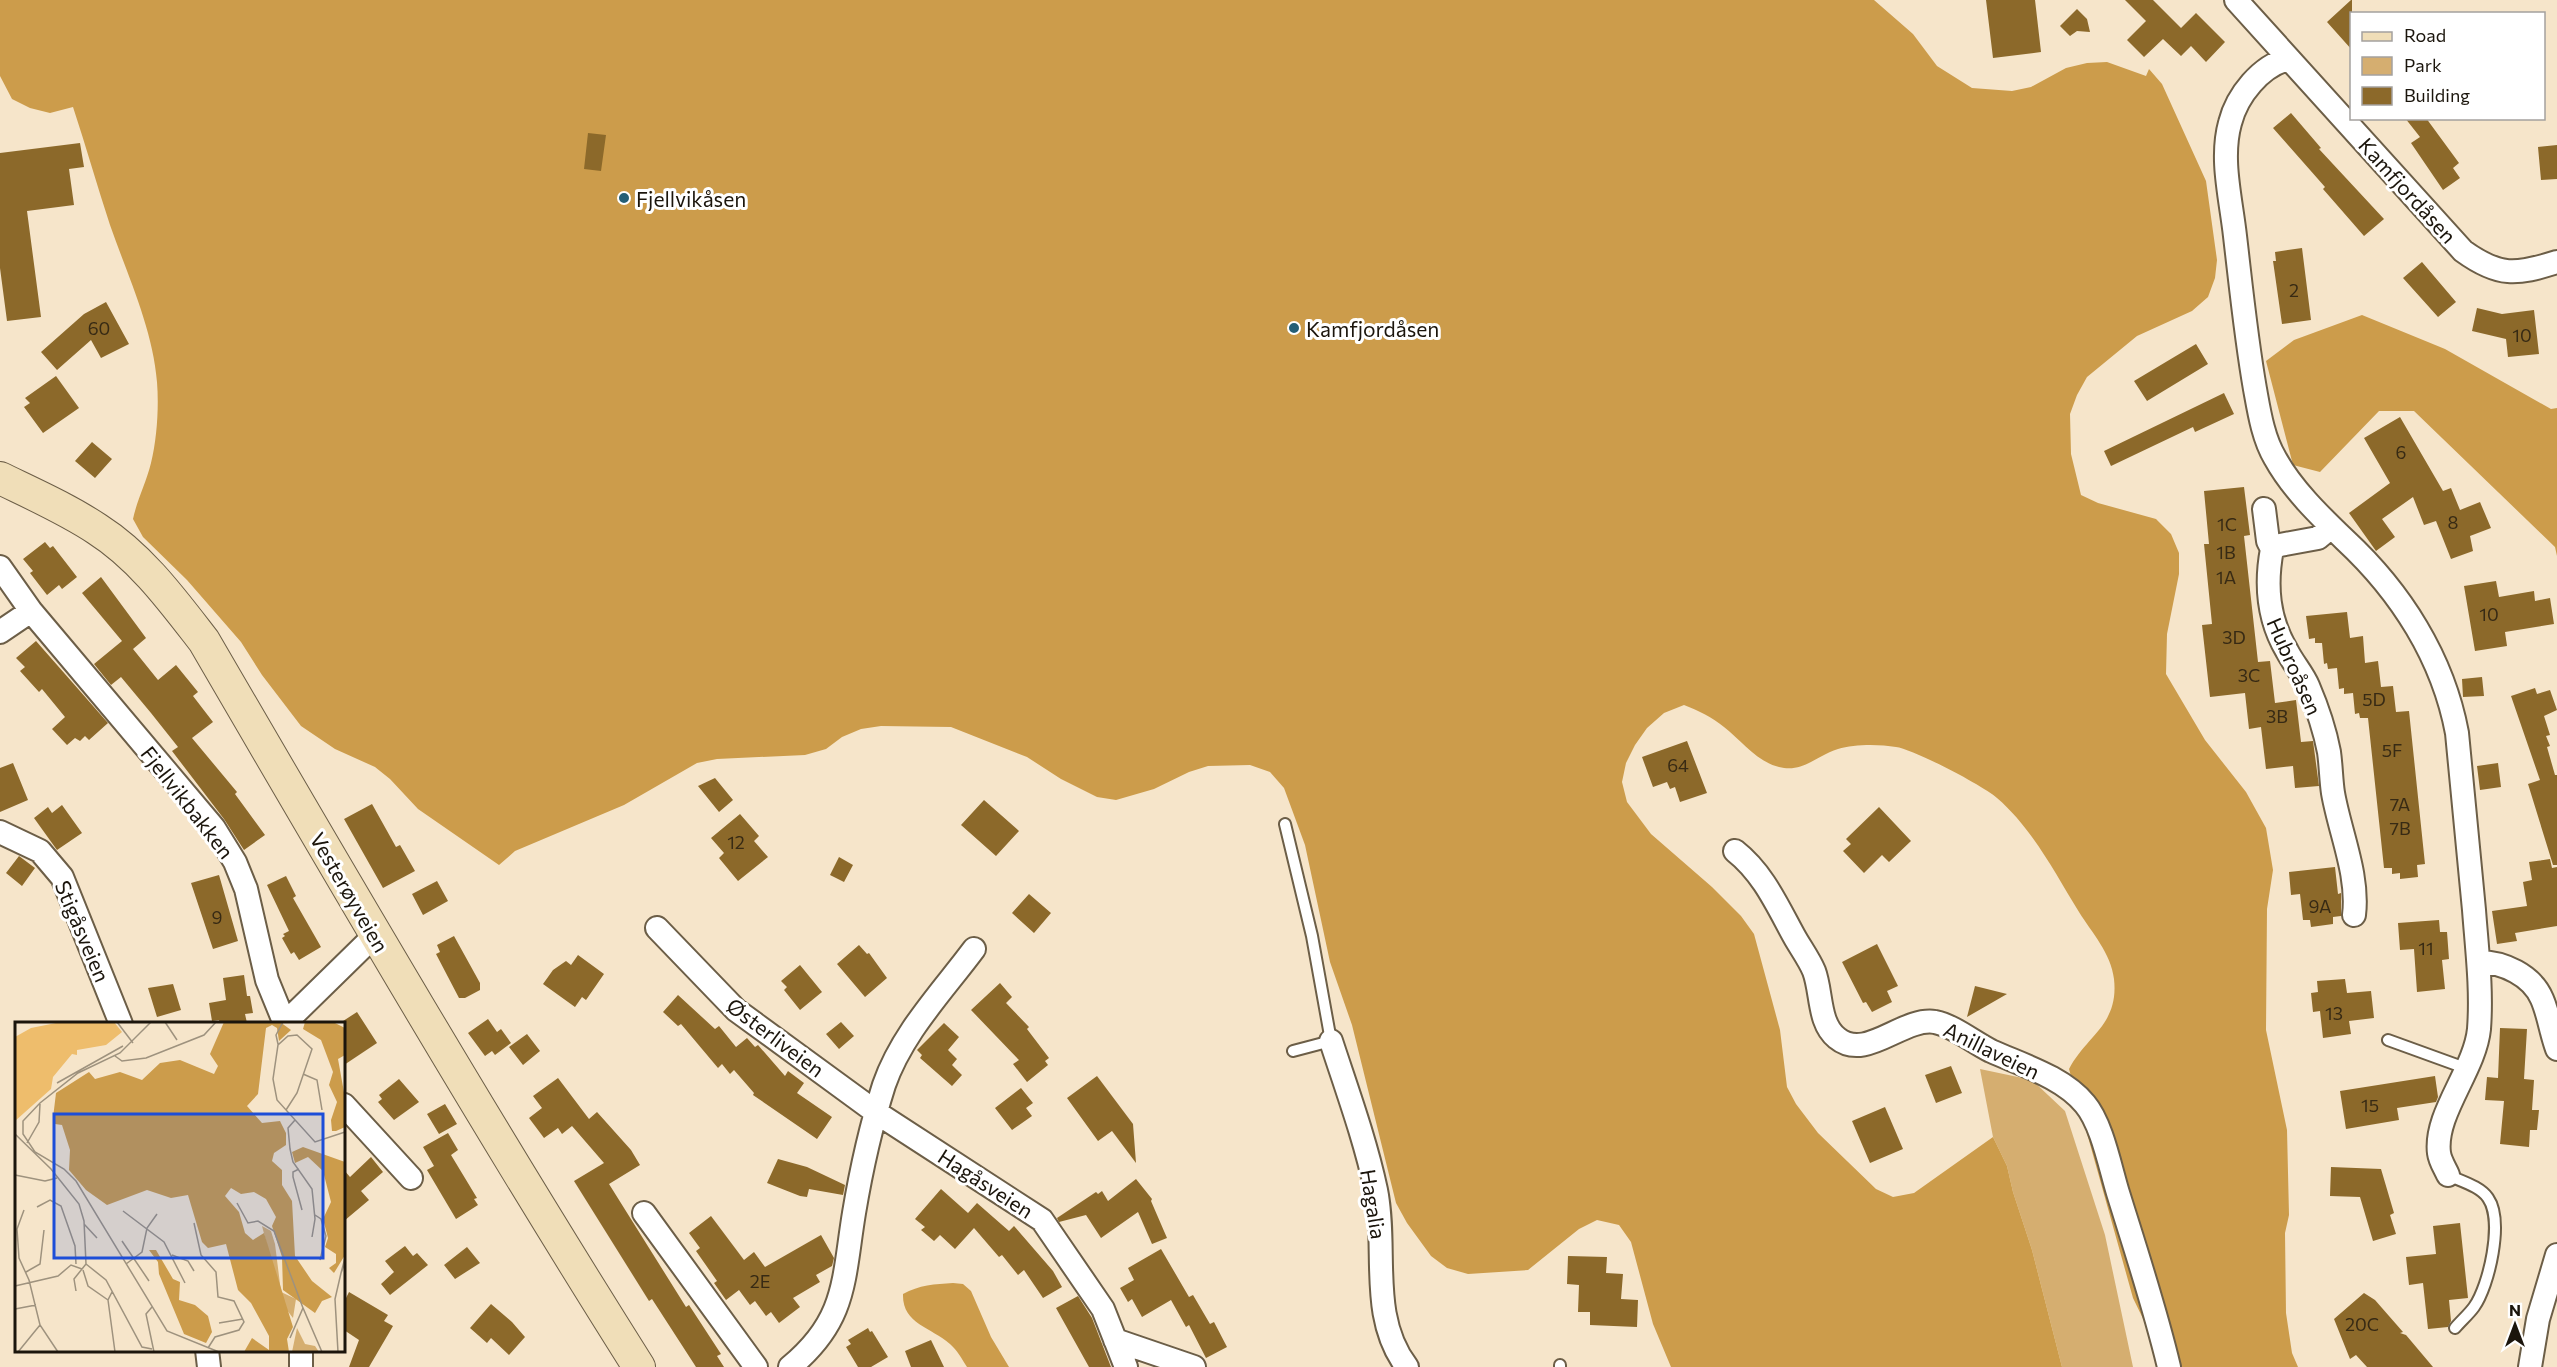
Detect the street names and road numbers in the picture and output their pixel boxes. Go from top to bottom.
street label: Kamfjordåsen [2354,132,2462,248]
street label: Hubroåsen [2262,613,2328,719]
street label: Fjellvikbakken [136,741,240,863]
street label: Vesterøyveien [306,828,394,956]
street label: Stigåsveien [50,877,116,985]
street label: Østerliveien [722,992,830,1082]
street label: Anillaveien [1940,1016,2044,1084]
street label: Hagåsveien [934,1143,1038,1223]
street label: Hagalia [1356,1167,1392,1241]

